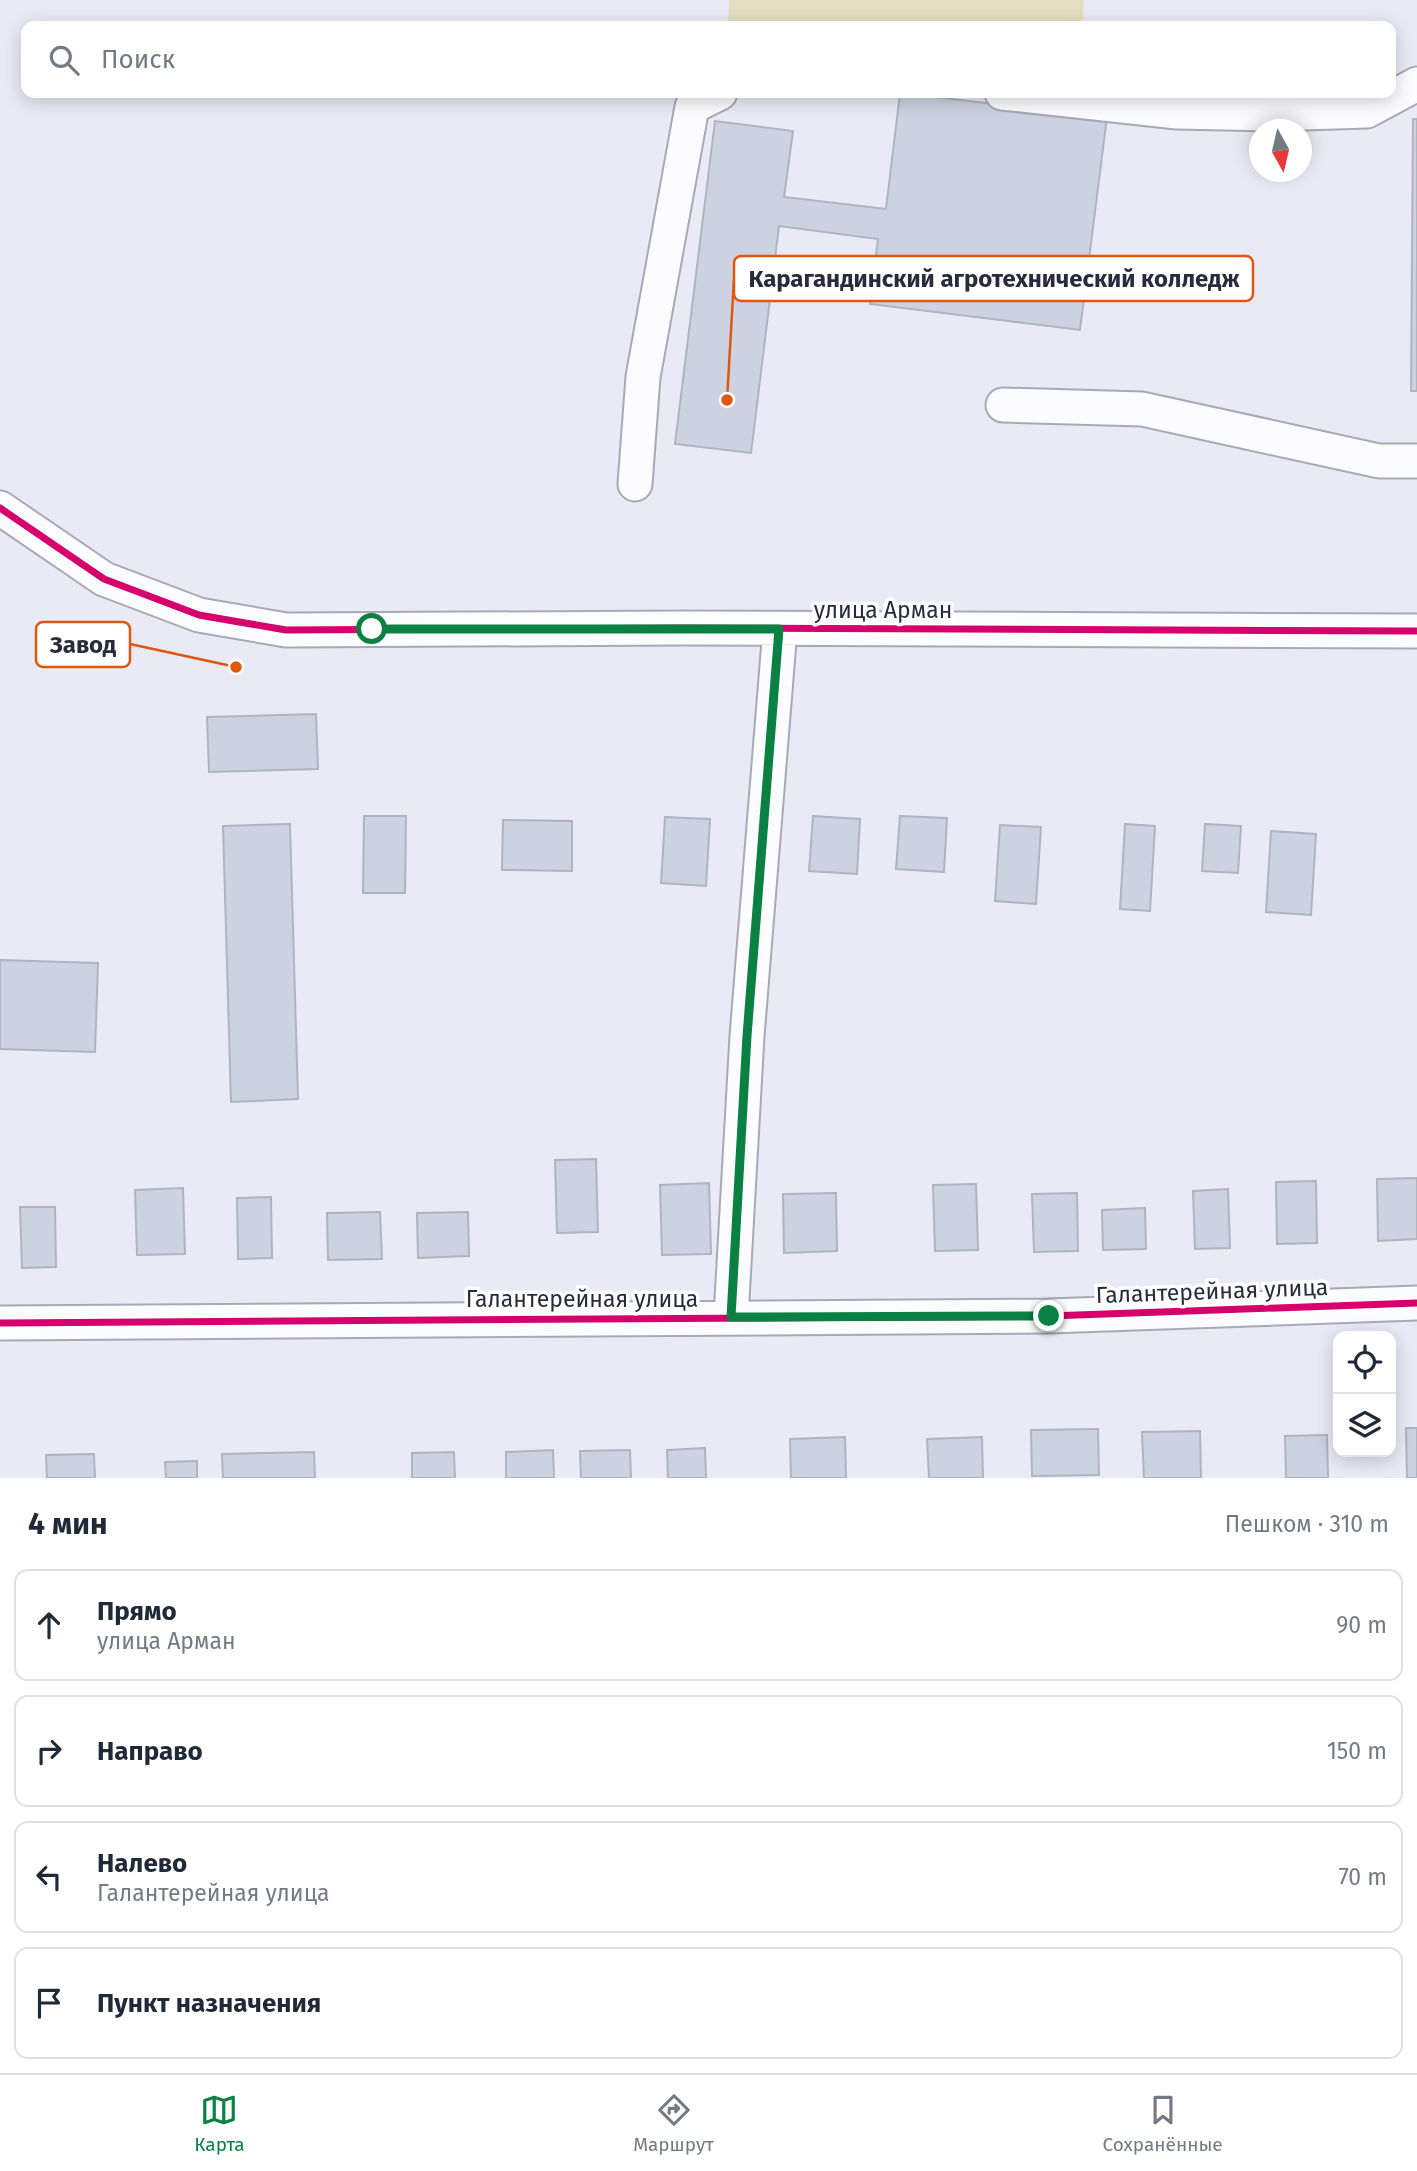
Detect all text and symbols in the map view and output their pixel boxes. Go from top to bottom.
search box [21,21,1396,98]
icon: search [45,41,83,79]
text: Поиск [101,44,175,75]
north arrow [1249,119,1312,182]
callout: Карагандинский агротехнический колледж [734,256,1253,301]
text: Карагандинский агротехнический колледж [748,265,1240,293]
street label: улица Арман [814,596,952,624]
route start [356,613,387,644]
callout: Завод [36,622,130,667]
text: Завод [49,631,117,659]
street label: Галантерейная улица [1095,1273,1329,1309]
street label: Галантерейная улица [466,1285,698,1313]
route end [1033,1300,1064,1331]
map controls [1333,1331,1396,1457]
button: locate [1333,1331,1396,1394]
button: layers [1333,1394,1396,1457]
text: 4 мин [28,1506,108,1542]
text: Пешком · 310 m [1225,1510,1389,1538]
text: Прямо [97,1596,177,1627]
icon: ahead [30,1606,68,1644]
text: 90 m [1336,1611,1387,1639]
text: улица Арман [97,1627,236,1655]
icon: right [30,1732,68,1770]
text: Направо [97,1736,203,1767]
text: 150 m [1327,1737,1387,1765]
text: Налево [97,1848,187,1879]
icon: left [30,1858,68,1896]
text: 70 m [1338,1863,1387,1891]
text: Галантерейная улица [97,1879,330,1907]
icon: arrive [30,1984,68,2022]
text: Пункт назначения [97,1988,321,2019]
tab: Карта [194,2091,245,2156]
tab: Маршрут [633,2091,714,2156]
tab: Сохранённые [1102,2091,1223,2156]

